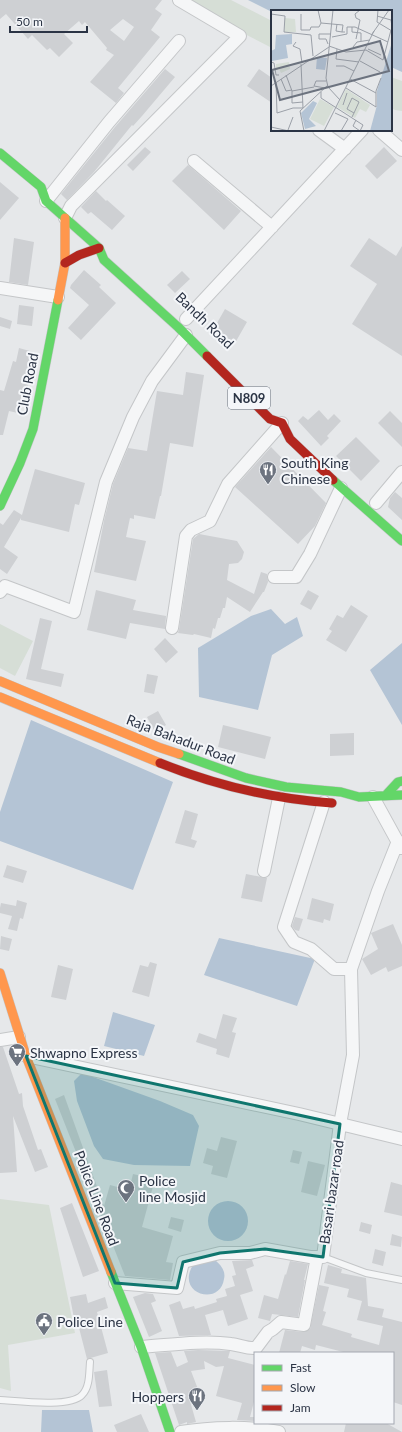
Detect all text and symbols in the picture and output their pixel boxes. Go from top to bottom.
scale bar [10,8,87,34]
inset map [271,10,392,131]
text: 50 m [16,14,43,29]
street label: Bandh Road [172,288,238,352]
street label: Club Road [13,351,41,417]
road number: N809 [228,387,270,409]
place label: South King Chinese [281,454,348,487]
restaurant icon: South King Chinese [258,460,278,485]
street label: Raja Bahadur Road [124,710,238,768]
supermarket icon: Shwapno Express [7,1042,27,1067]
place label: Shwapno Express [30,1044,138,1061]
street label: Basari bazar road [315,1139,347,1245]
street label: Police Line Road [71,1148,123,1248]
place label: Police line Mosjid [139,1172,206,1205]
mosque icon: Police line Mosjid [116,1178,136,1203]
public building icon: Police Line [34,1311,54,1336]
place label: Police Line [57,1313,123,1330]
legend [254,1352,394,1424]
text: Fast [290,1360,312,1375]
text: Slow [290,1380,316,1395]
restaurant icon: Hoppers [187,1386,207,1411]
place label: Hoppers [131,1388,184,1405]
text: Jam [290,1400,311,1415]

